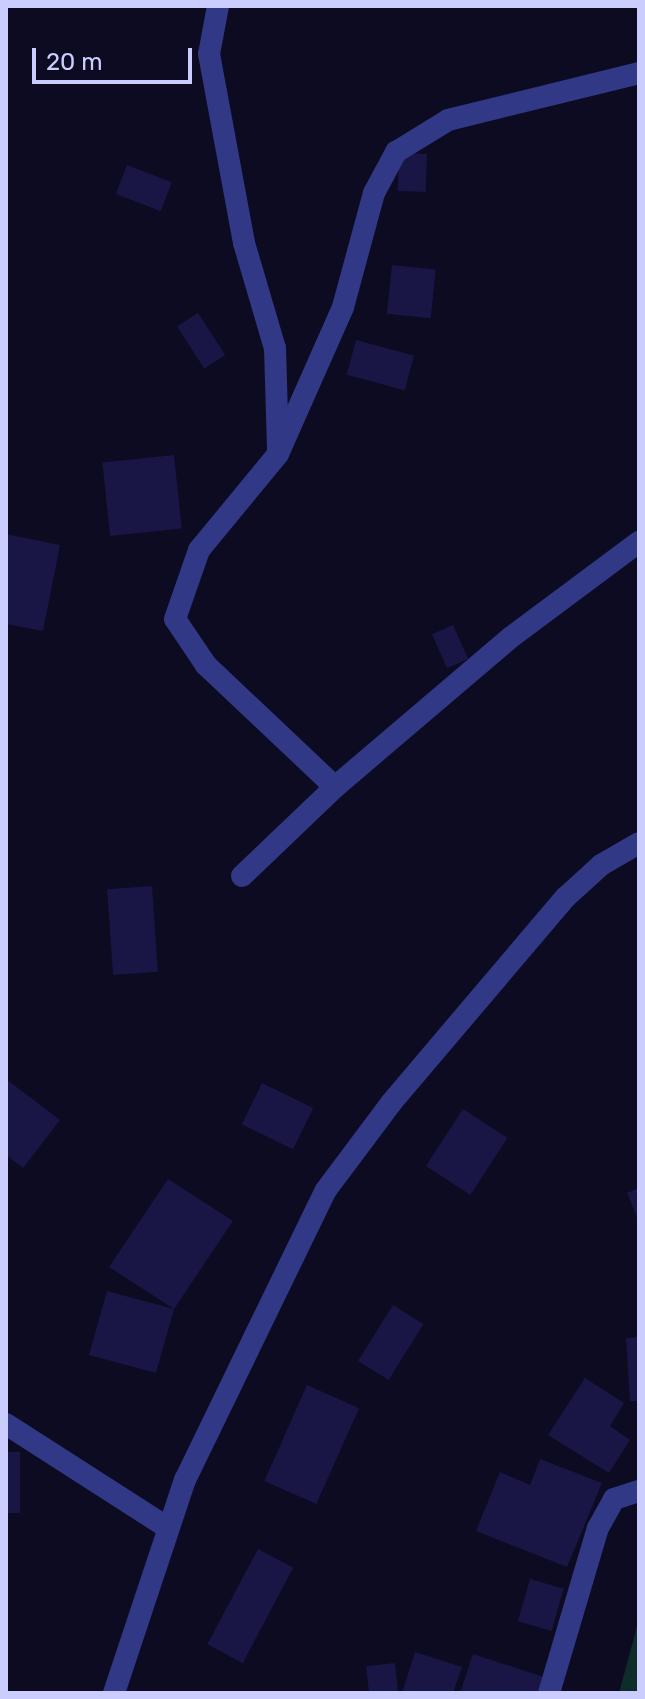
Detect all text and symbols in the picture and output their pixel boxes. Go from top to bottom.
scale bar [36,32,196,82]
text: 20 m [46,48,103,76]

